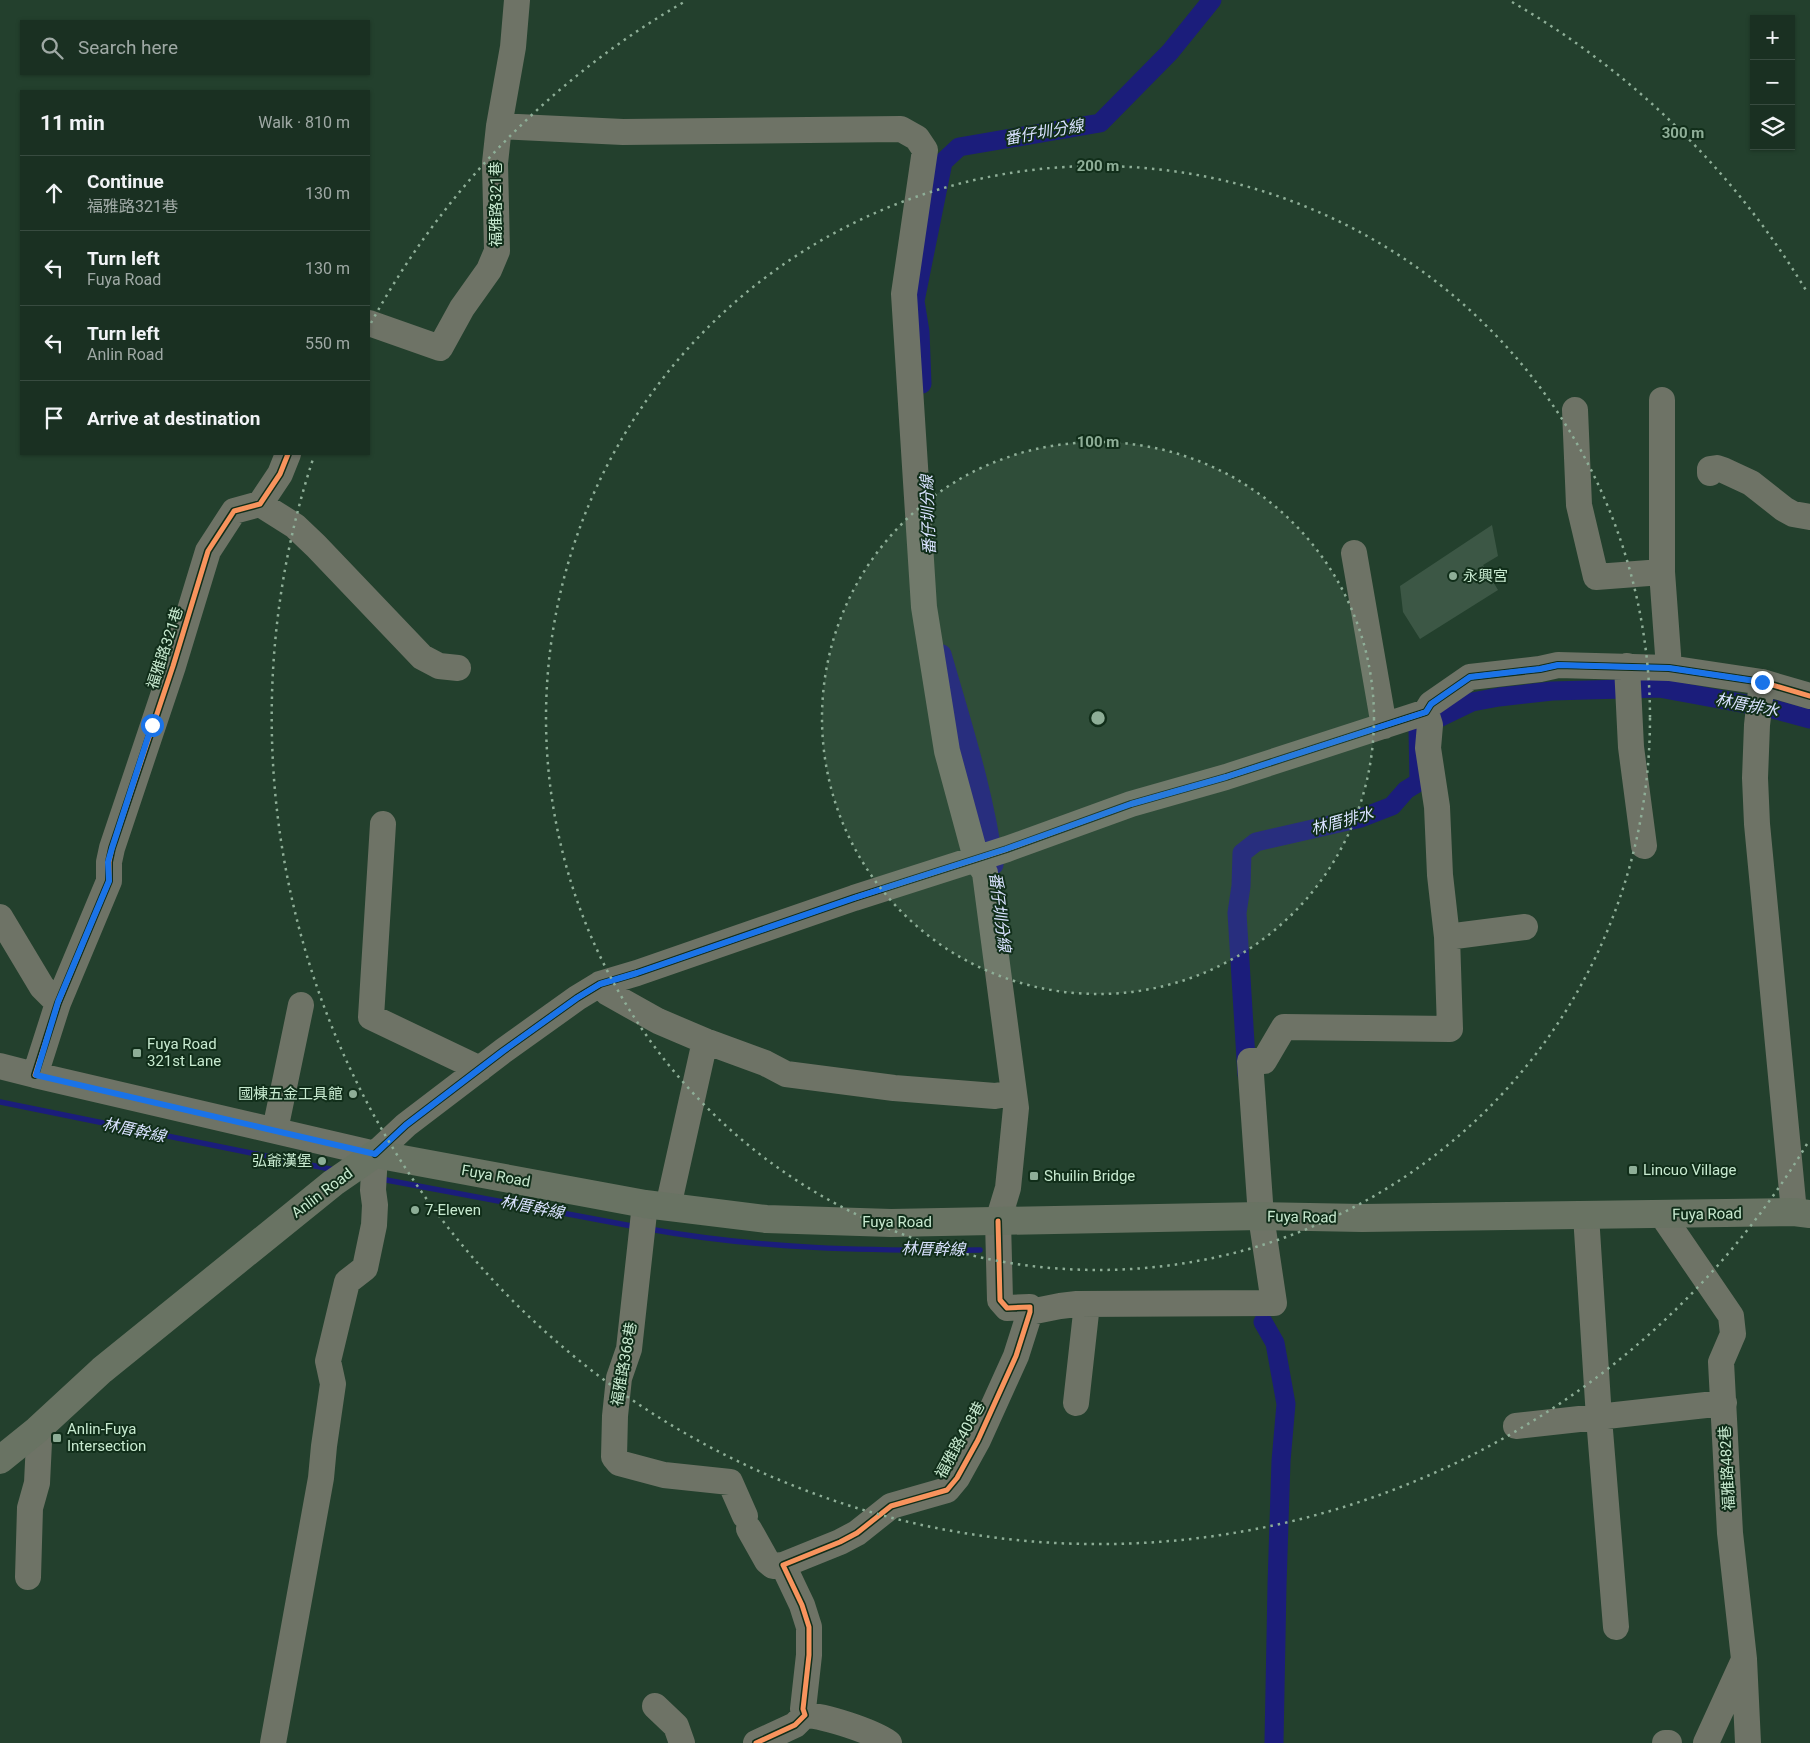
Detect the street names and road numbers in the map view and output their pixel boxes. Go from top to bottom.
street label: 福雅路321巷 [487,161,505,247]
street label: 福雅路321巷 [143,605,187,691]
street label: Fuya Road [460,1161,532,1191]
street label: Anlin Road [288,1164,356,1222]
street label: Fuya Road [1672,1204,1742,1224]
street label: Fuya Road [1267,1207,1337,1227]
street label: Fuya Road [862,1213,932,1231]
street label: 福雅路368巷 [608,1320,640,1408]
street label: 福雅路408巷 [931,1398,989,1482]
street label: 福雅路482巷 [1716,1425,1738,1511]

